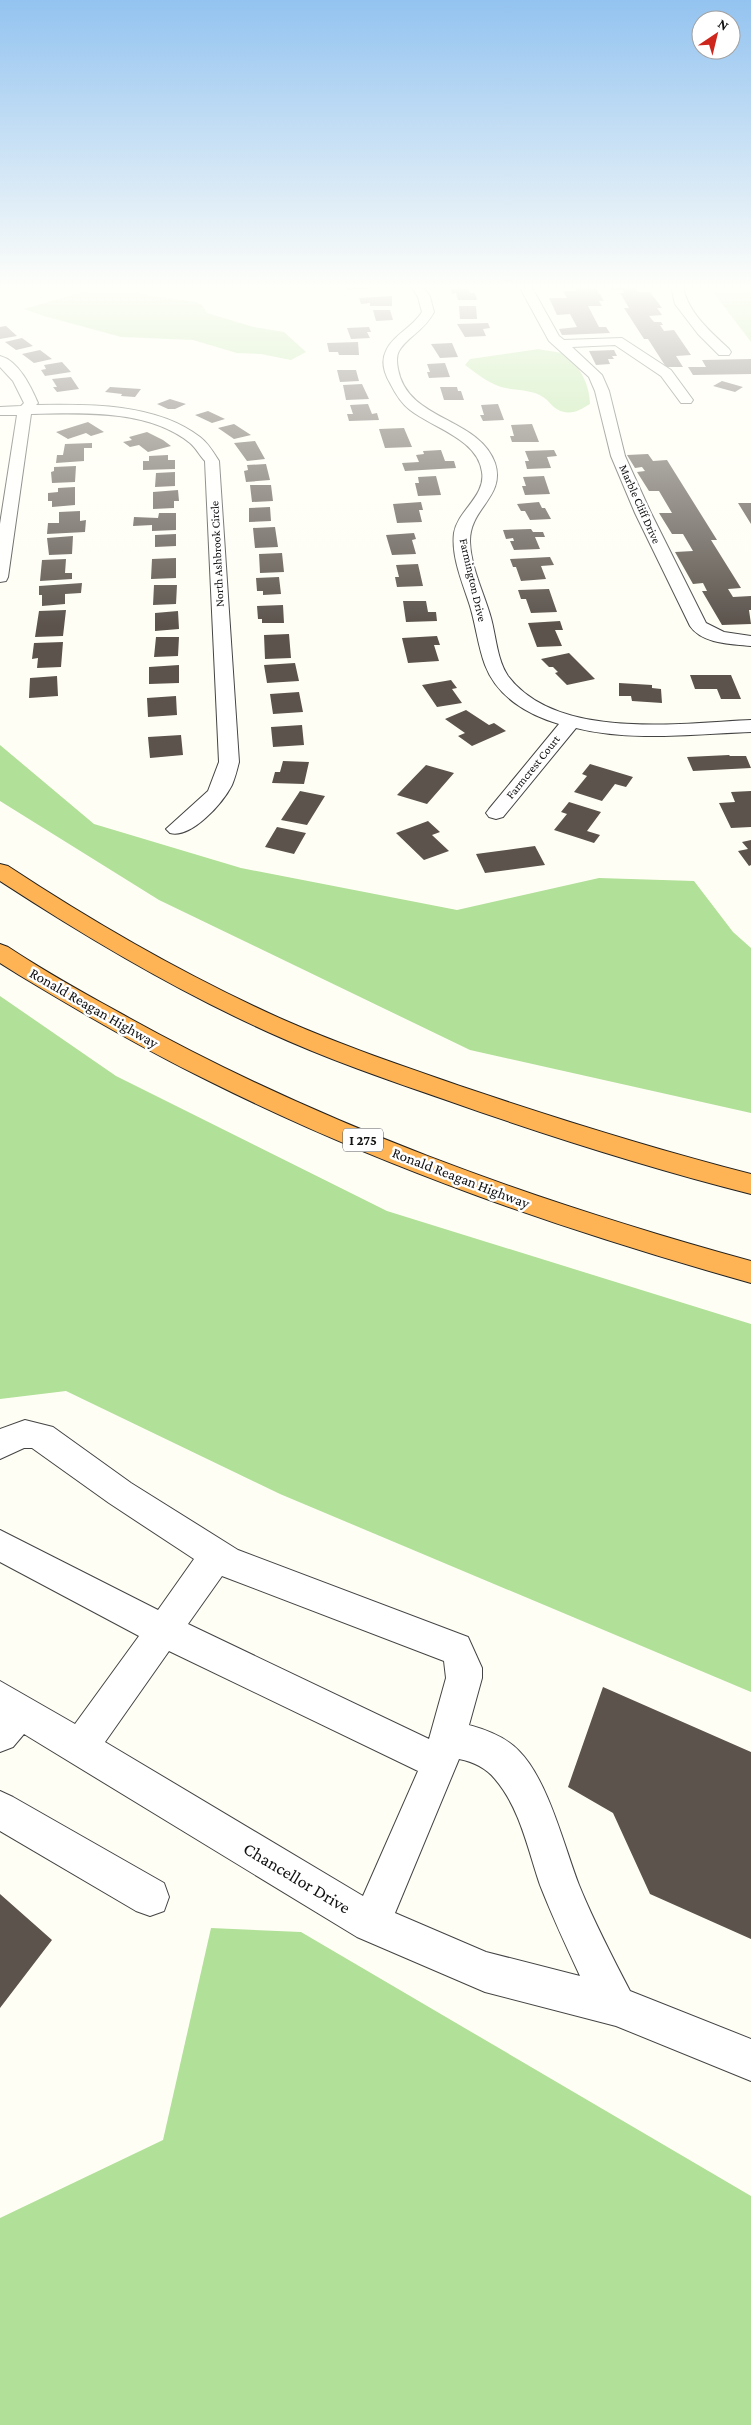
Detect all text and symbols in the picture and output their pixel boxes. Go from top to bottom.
north arrow [691,10,741,60]
text: N [715,15,732,34]
street label: Marble Cliff Drive [616,462,664,546]
street label: North Ashbrook Circle [207,501,227,607]
street label: Farmington Drive [457,537,489,623]
street label: Farmcrest Court [503,732,564,802]
street label: Ronald Reagan Highway [26,965,161,1052]
road number: I 275 [343,1128,383,1152]
street label: Ronald Reagan Highway [390,1144,532,1213]
street label: Chancellor Drive [240,1838,354,1918]

